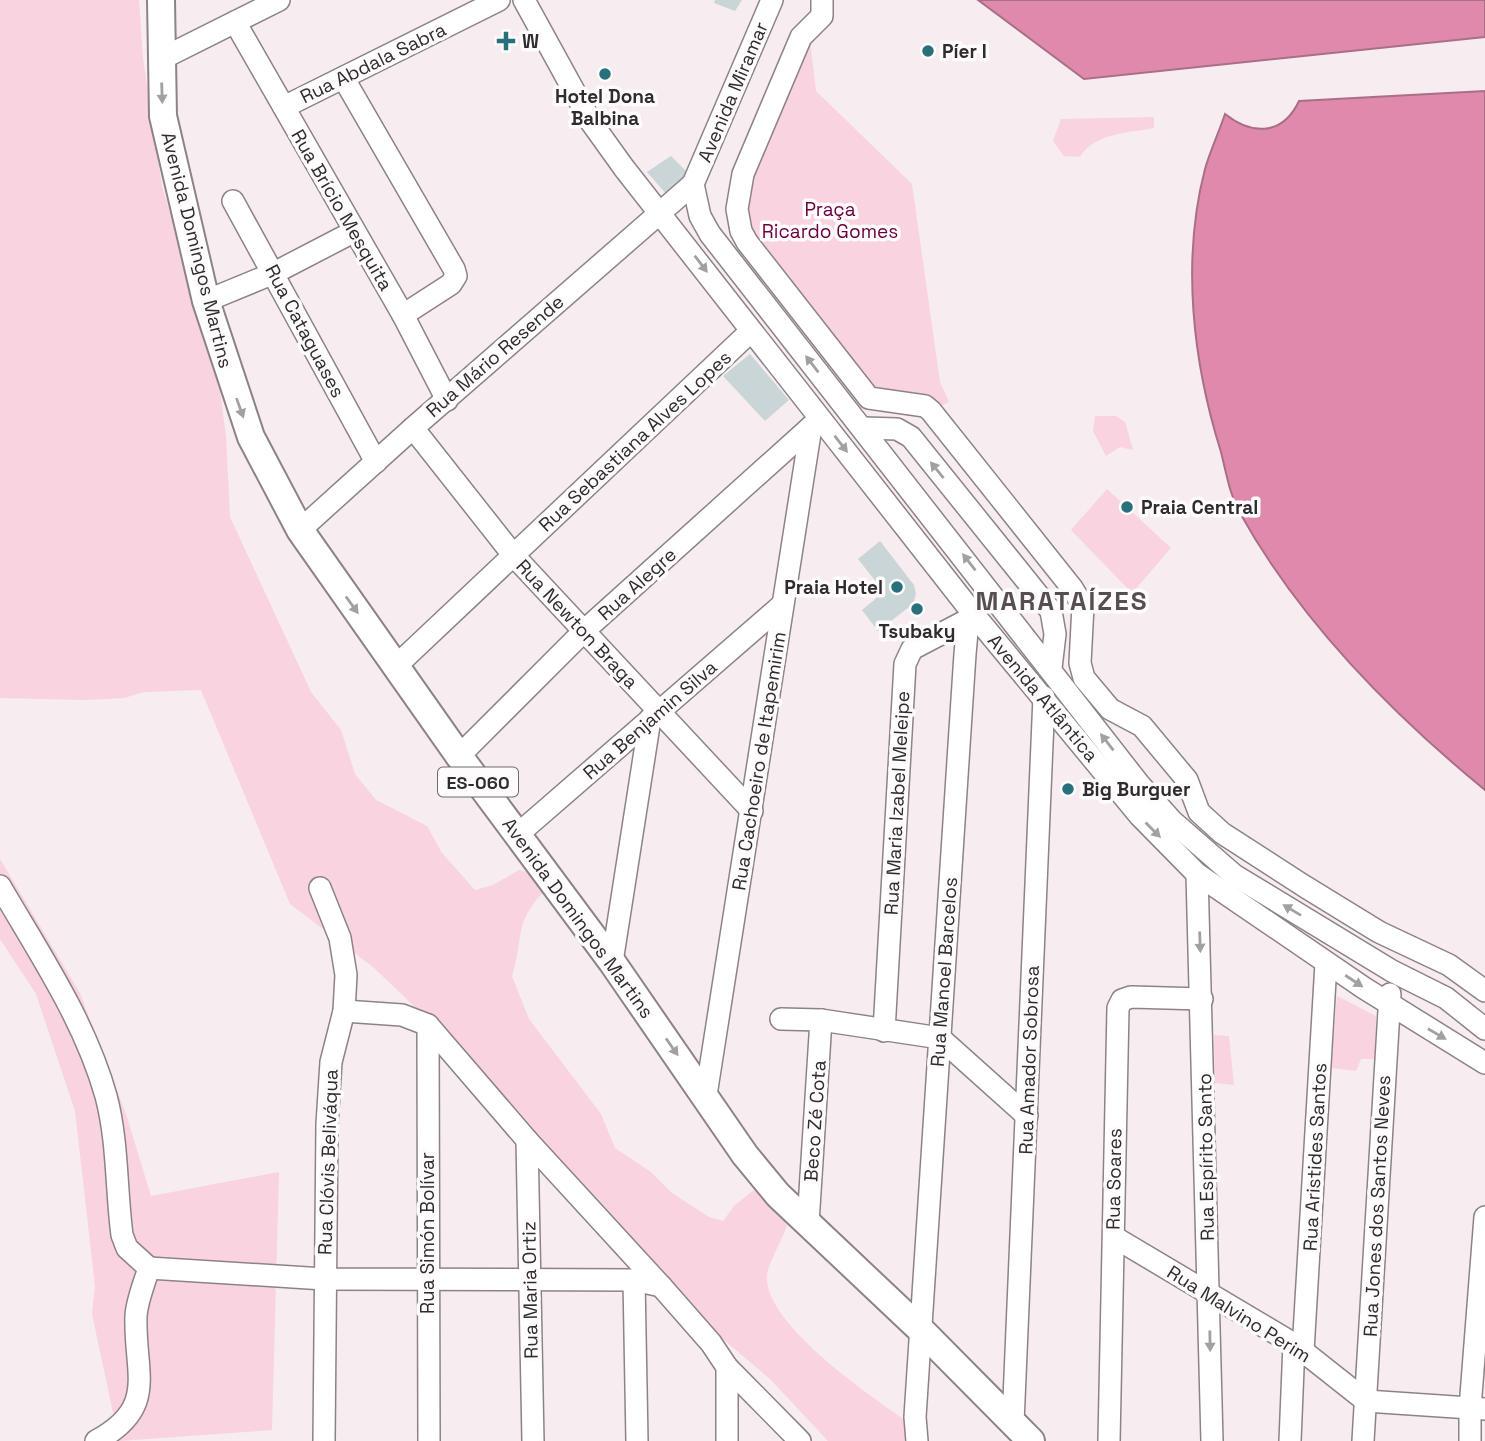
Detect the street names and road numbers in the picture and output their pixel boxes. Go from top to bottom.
street label: Rua Abdala Sabra [296,17,450,109]
street label: Avenida Miramar [692,18,774,166]
street label: Rua Brício Mesquita [286,125,398,295]
street label: Avenida Domingos Martins [156,129,238,371]
street label: Rua Cataguases [259,260,351,402]
street label: Rua Mário Resende [421,289,569,423]
street label: Rua Sebastiana Alves Lopes [533,345,737,537]
street label: Rua Alegre [592,542,682,626]
street label: Rua Newton Braga [511,554,644,694]
street label: Avenida Atlântica [982,629,1104,767]
street label: Rua Cachoeiro de Itapemirim [726,630,792,892]
street label: Rua Benjamin Silva [578,655,722,785]
street label: Rua Maria Izabel Meleipe [879,690,915,916]
road number: ES-060 [438,768,518,796]
street label: Avenida Domingos Martins [497,813,659,1023]
street label: Rua Manoel Barcelos [925,876,963,1068]
street label: Rua Amador Sobrosa [1013,965,1045,1155]
street label: Beco Zé Cota [798,1059,832,1183]
street label: Rua Aristides Santos [1298,1062,1332,1252]
street label: Rua Clóvis Beliváqua [312,1069,344,1255]
street label: Rua Espírito Santo [1192,1073,1220,1241]
street label: Rua Jones dos Santos Neves [1358,1074,1396,1338]
street label: Rua Soares [1101,1128,1127,1230]
street label: Rua Simón Bolívar [415,1152,440,1314]
street label: Rua Maria Ortiz [516,1221,544,1359]
street label: Rua Malvino Perim [1162,1260,1316,1368]

